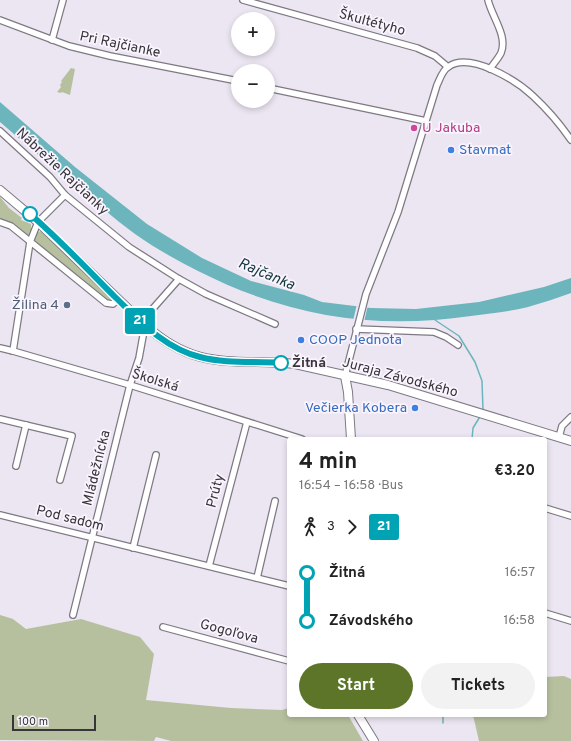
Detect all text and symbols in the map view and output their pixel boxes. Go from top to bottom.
street label: Škultétyho [337,5,408,40]
map controls [231,12,275,108]
button: + [231,12,275,56]
street label: Pri Rajčianke [78,28,162,62]
button: − [231,64,275,108]
place label: U Jakuba [422,120,480,137]
marker: U Jakuba [409,123,419,133]
street label: Nábrežie Rajčianky [12,125,112,219]
place label: Stavmat [459,142,511,159]
marker: Stavmat [446,145,456,155]
unlabelled marker [22,206,38,222]
water label: Rajčanka [235,255,297,295]
place label: Žilina 4 [12,296,59,314]
marker: Žilina 4 [62,300,72,310]
line badge: 21 [122,308,158,334]
text: 21 [133,312,147,329]
place label: COOP Jednota [309,332,402,349]
marker: COOP Jednota [296,335,306,345]
place label: Žitná [292,354,326,372]
street label: Juraja Závodského [340,354,460,402]
marker: Žitná [273,355,289,371]
street label: Školská [129,365,181,396]
place label: Večierka Kobera [305,400,407,417]
marker: Večierka Kobera [410,403,420,413]
street label: Mládežnícka [79,428,115,508]
text: 4 min [299,449,357,476]
text: €3.20 [494,462,535,481]
street label: Prúty [203,472,229,510]
text: 16:54 – 16:58 · Bus [299,478,403,494]
street label: Pod sadom [34,502,106,536]
icon: walk [299,516,321,538]
icon: forward [341,516,363,538]
text: 21 [377,518,391,535]
text: 3 [327,519,335,535]
text: Žitná [329,564,365,583]
text: 16:57 [505,565,535,581]
text: Závodského [329,612,413,631]
text: 16:58 [503,613,535,629]
street label: Gogoľova [198,616,260,648]
button: Start [299,663,413,709]
button: Tickets [421,663,535,709]
scale bar [12,713,96,732]
text: 100 m [18,715,48,729]

